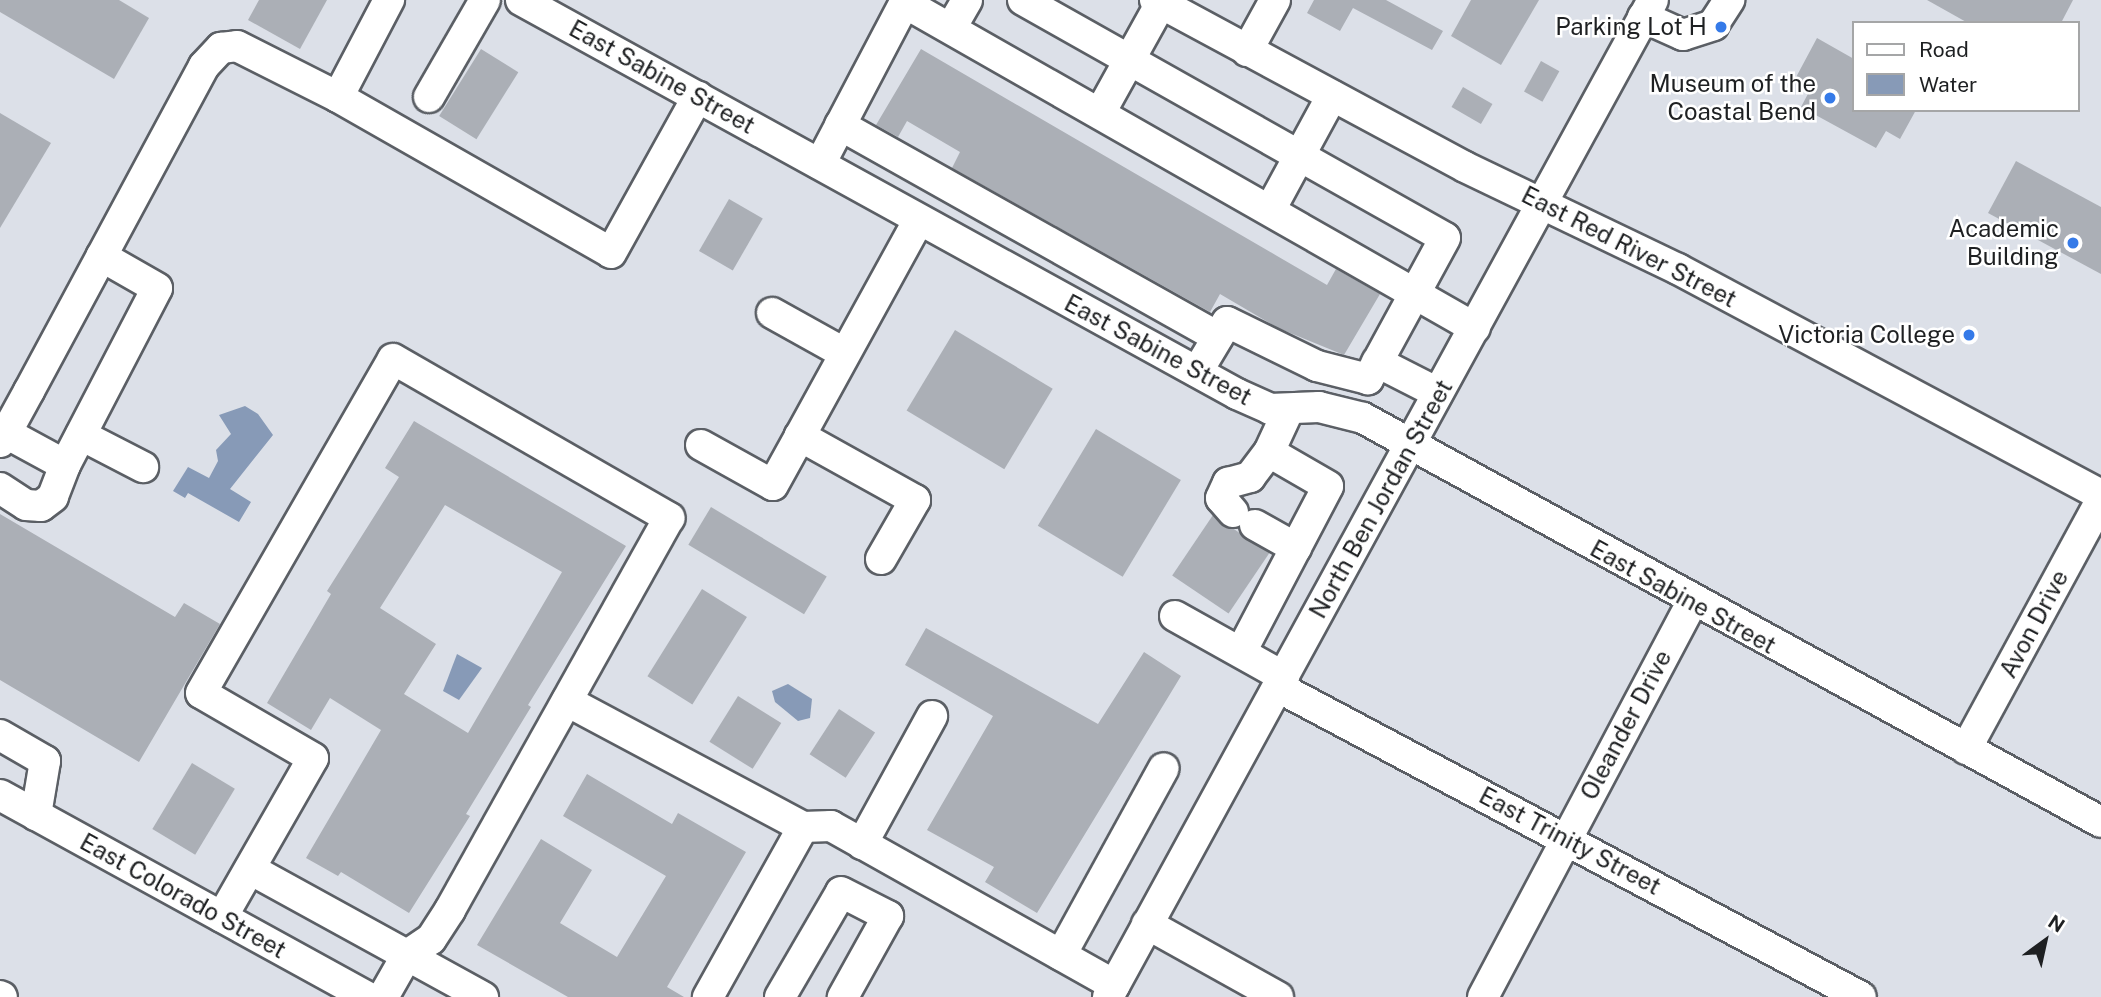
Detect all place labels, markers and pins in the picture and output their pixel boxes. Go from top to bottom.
place label: Parking Lot H [1555,13,1707,41]
marker: Parking Lot H [1713,19,1729,35]
place label: Museum of the Coastal Bend [1649,70,1816,126]
marker: Museum of the Coastal Bend [1822,90,1838,106]
place label: Academic Building [1948,215,2059,271]
marker: Academic Building [2065,235,2081,251]
place label: Victoria College [1778,321,1955,349]
marker: Victoria College [1961,327,1977,343]

